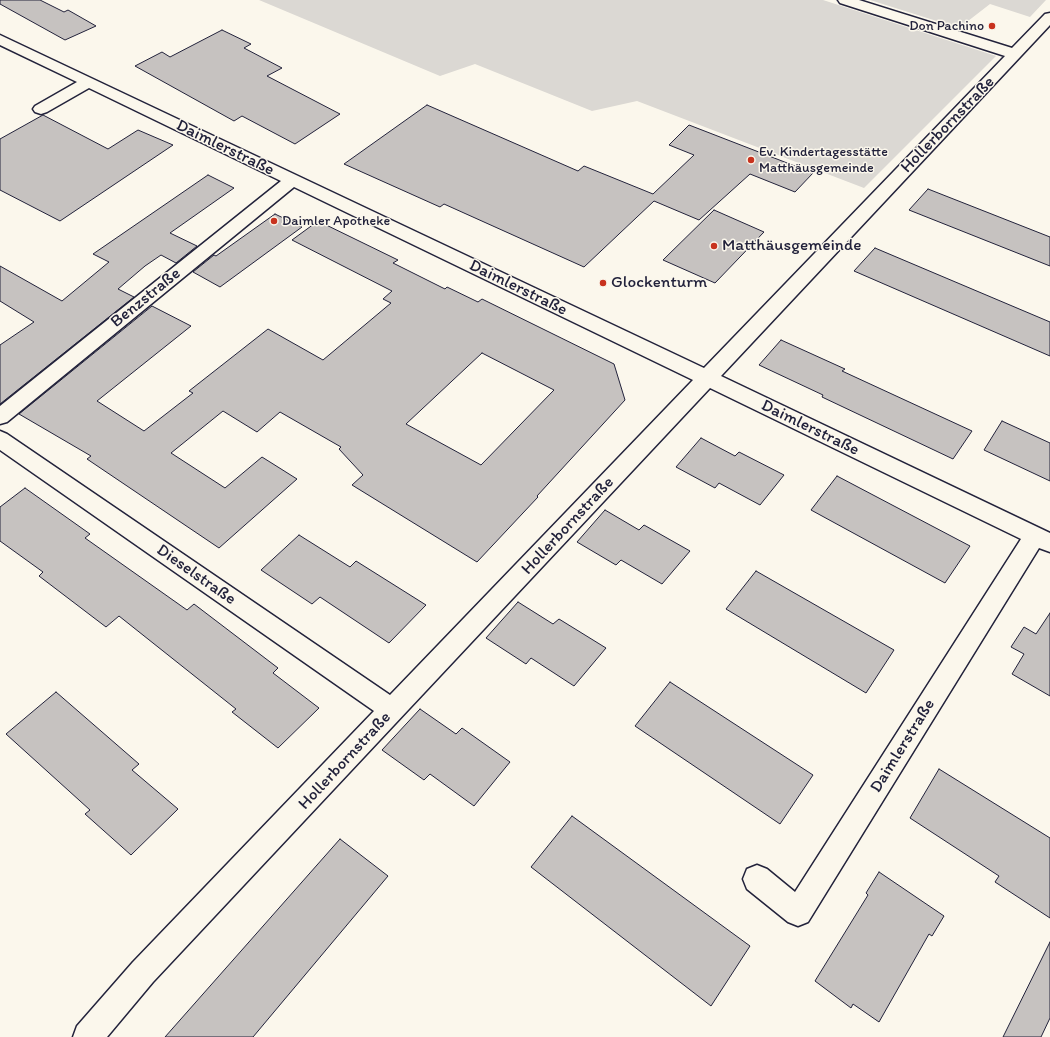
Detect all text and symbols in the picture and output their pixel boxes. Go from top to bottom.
place label: Don Pachino [909,18,984,34]
marker: Don Pachino [987,21,997,31]
street label: Hollerbornstraße [897,72,999,178]
street label: Daimlerstraße [173,115,277,181]
place label: Ev. Kindertagesstätte Matthäusgemeinde [759,144,888,176]
marker: Ev. Kindertagesstätte Matthäusgemeinde [746,155,756,165]
place label: Daimler Apotheke [282,213,390,229]
marker: Daimler Apotheke [269,216,279,226]
place label: Matthäusgemeinde [722,236,861,256]
marker: Matthäusgemeinde [709,241,719,251]
street label: Daimlerstraße [466,255,570,321]
street label: Benzstraße [107,264,185,332]
place label: Glockenturm [611,273,707,293]
marker: Glockenturm [598,278,608,288]
street label: Daimlerstraße [758,395,862,461]
street label: Hollerbornstraße [517,473,619,579]
street label: Dieselstraße [152,540,240,610]
street label: Daimlerstraße [866,695,940,797]
street label: Hollerbornstraße [294,708,396,814]

